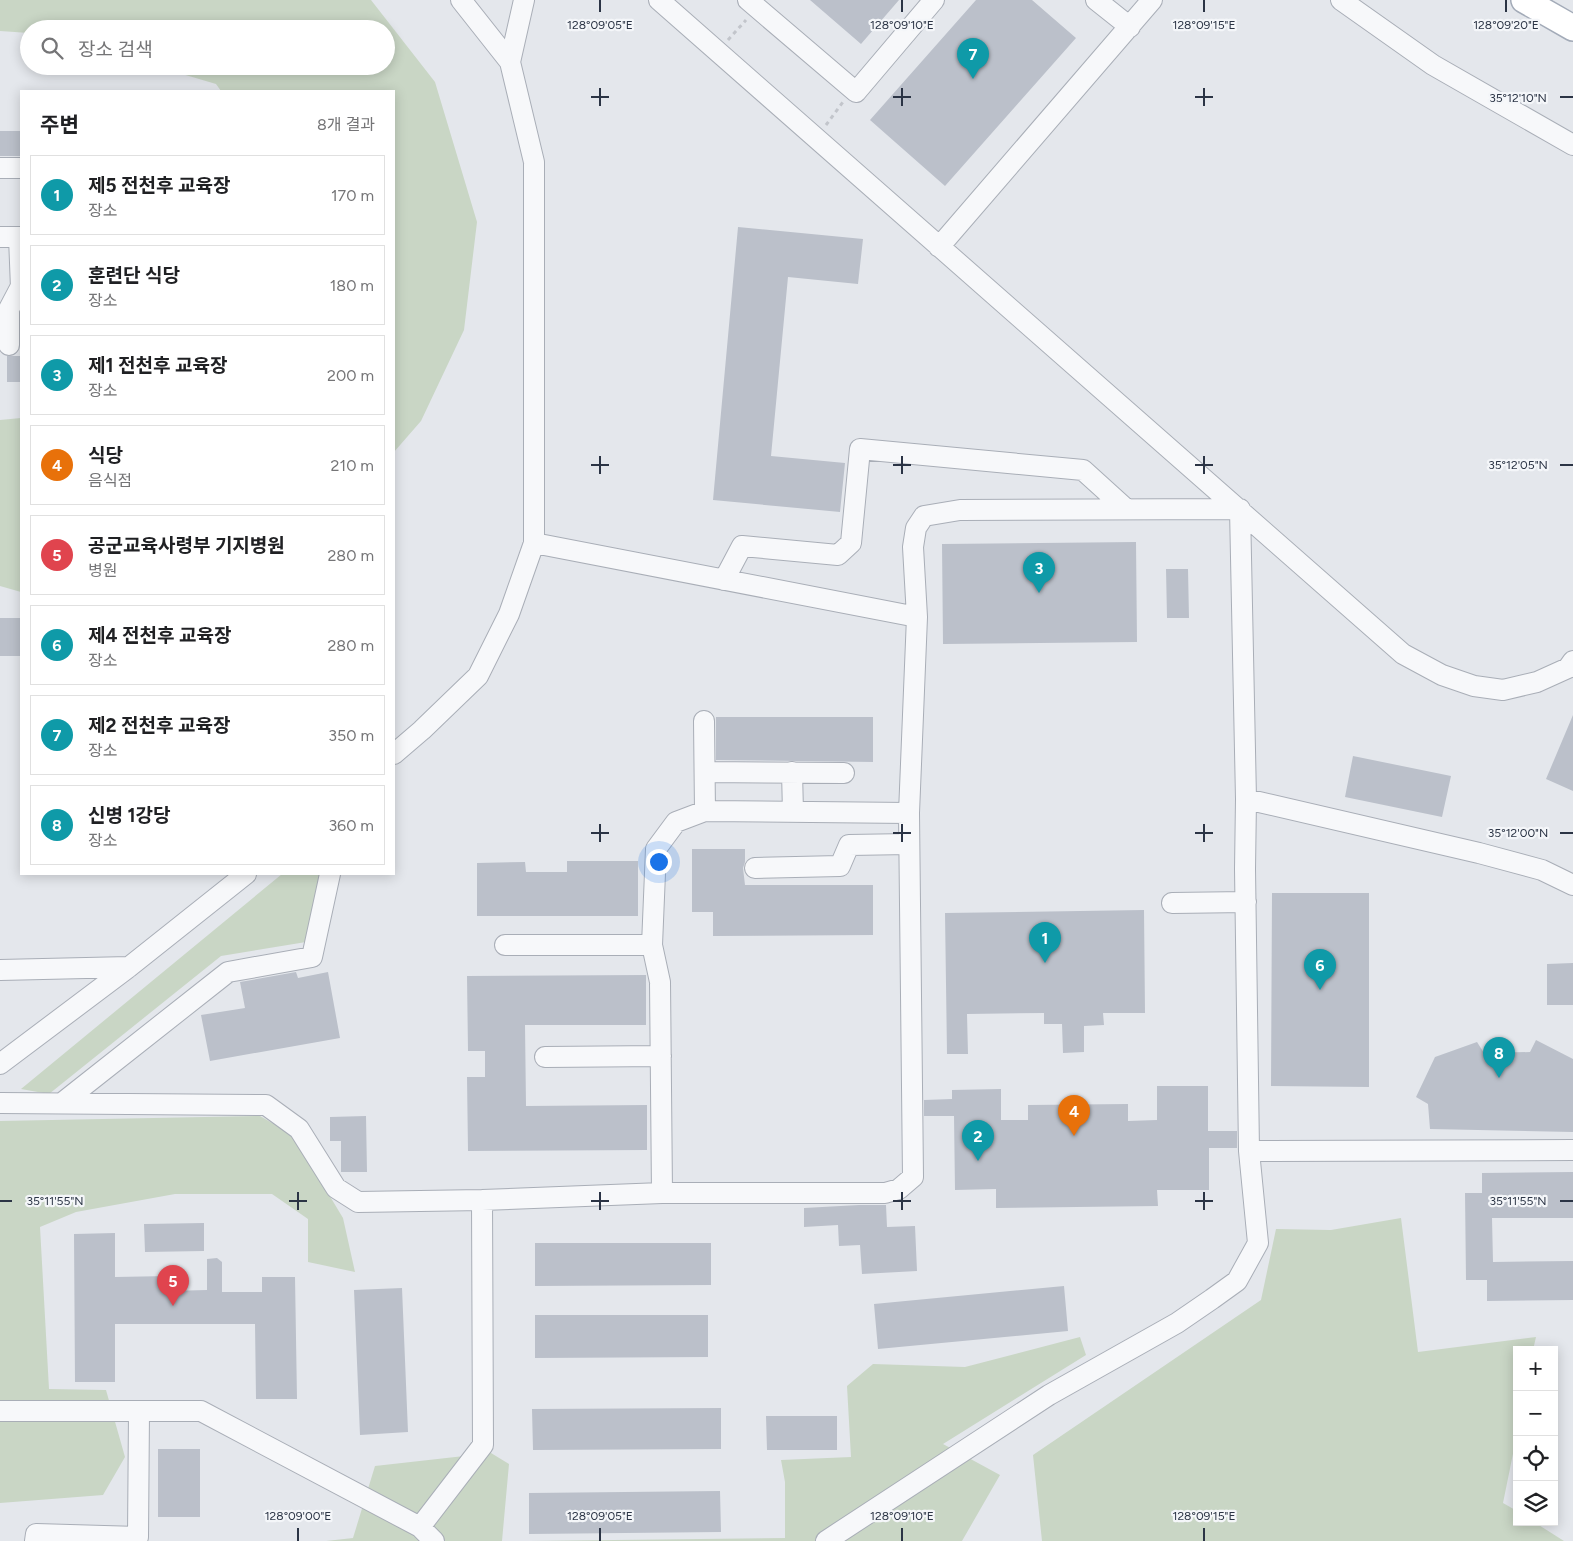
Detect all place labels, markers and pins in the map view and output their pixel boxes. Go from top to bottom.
pin: 7 [957,38,989,79]
pin: 3 [1023,552,1055,593]
pin: 1 [1029,922,1061,963]
pin: 6 [1304,949,1336,990]
pin: 8 [1483,1037,1515,1078]
pin: 4 [1058,1095,1090,1136]
pin: 2 [962,1120,994,1161]
pin: 5 [157,1265,189,1306]

